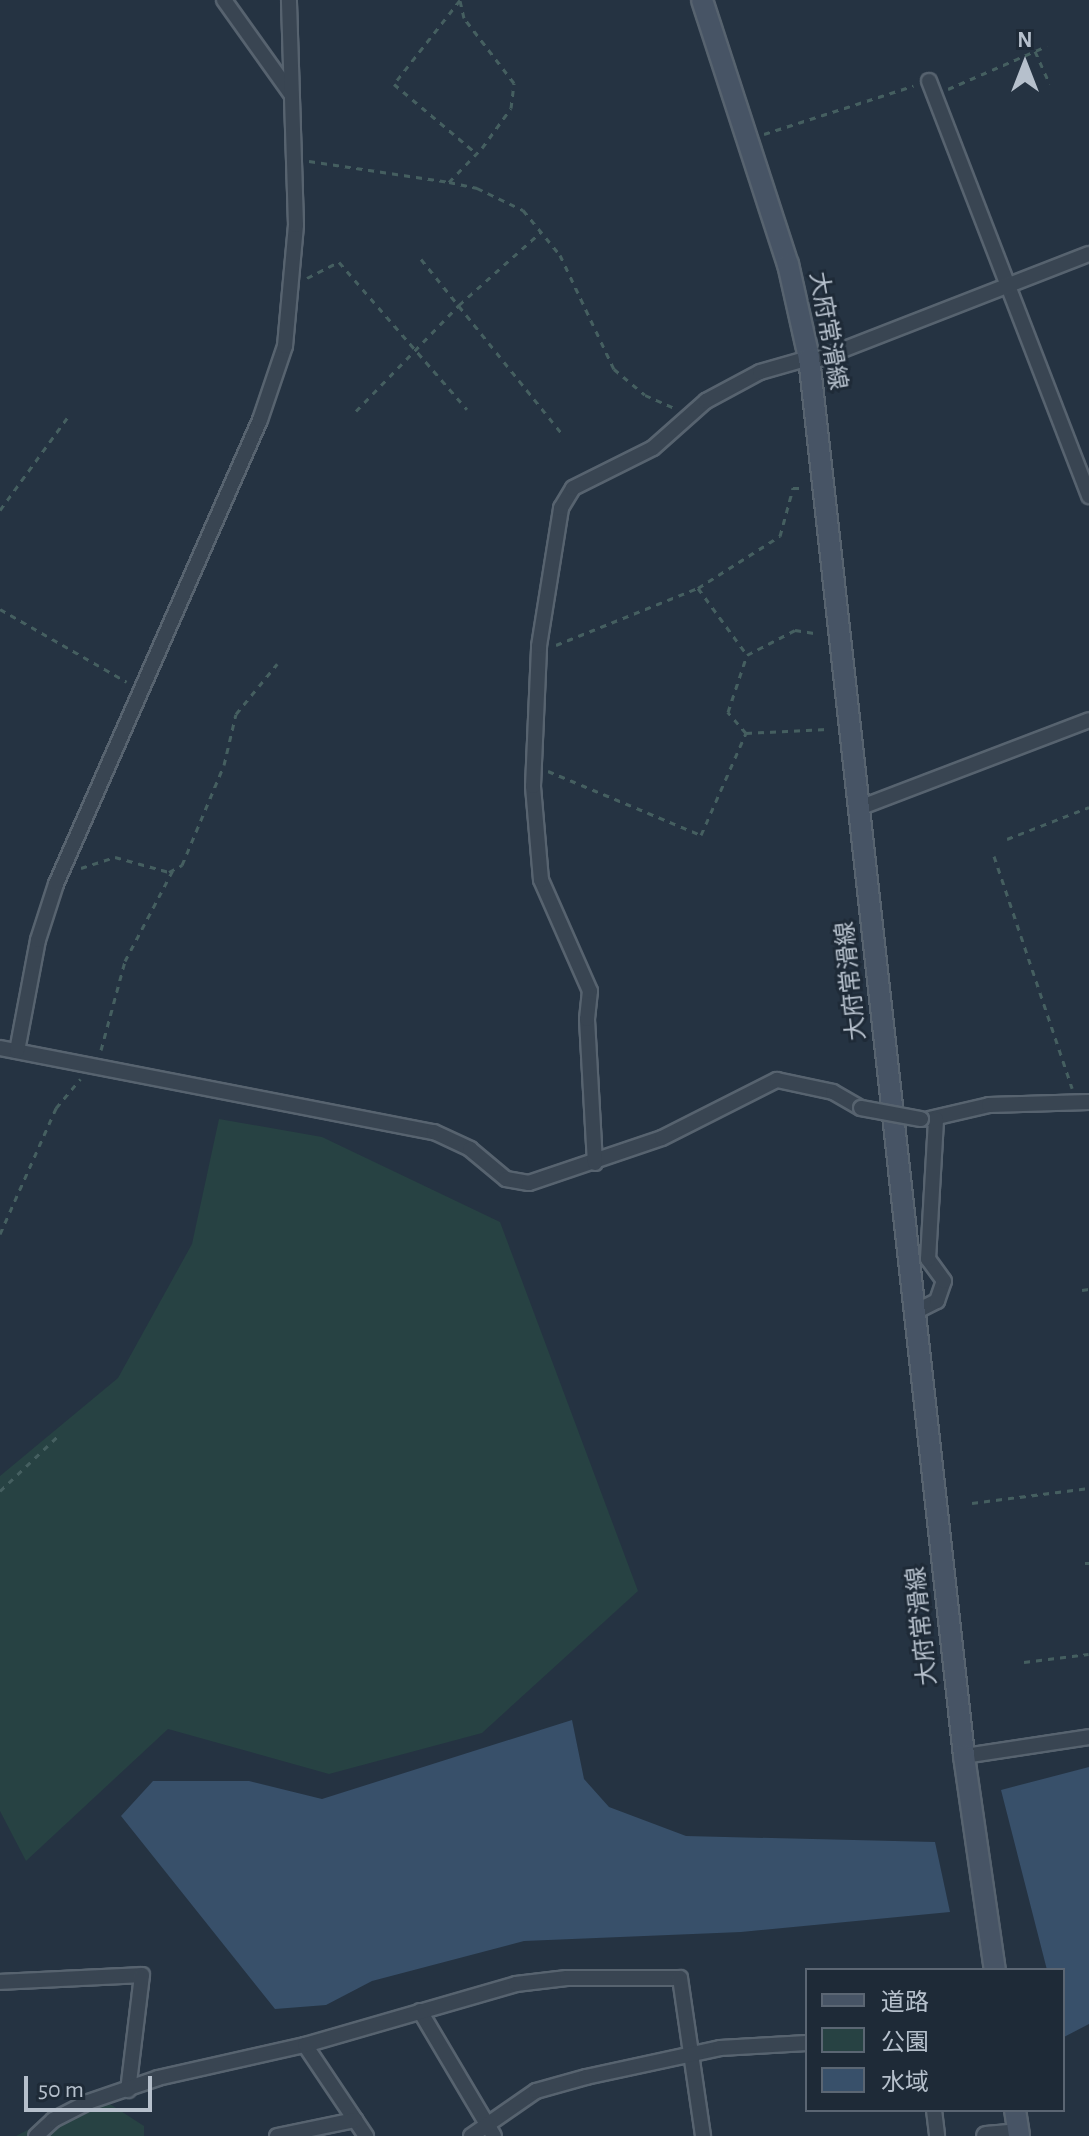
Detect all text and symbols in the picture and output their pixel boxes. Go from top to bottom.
north arrow [985,24,1065,104]
text: N [1017,29,1033,51]
street label: 大府常滑線 [802,269,852,393]
street label: 大府常滑線 [831,920,873,1042]
street label: 大府常滑線 [902,1565,944,1687]
legend [805,1968,1065,2112]
text: 道路 [881,1991,929,2015]
text: 公園 [881,2031,929,2055]
scale bar [28,2060,156,2110]
text: 水域 [881,2071,929,2095]
text: 50 m [38,2078,84,2102]

